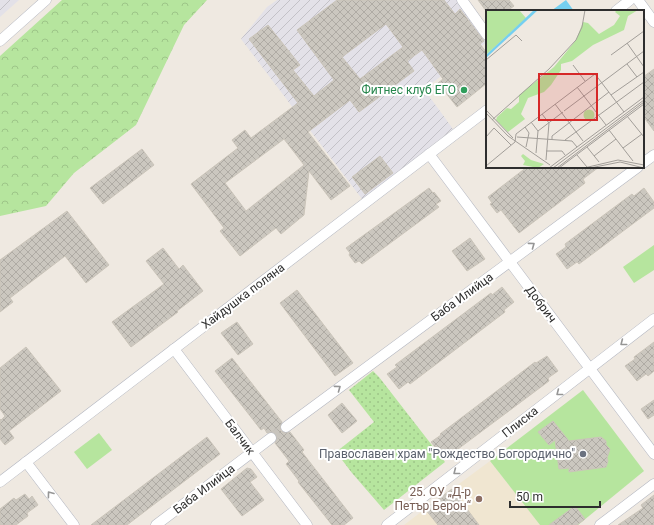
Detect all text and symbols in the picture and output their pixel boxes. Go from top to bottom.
inset map [486,10,644,168]
place label: Фитнес клуб ЕГО [361,83,456,97]
marker: Фитнес клуб ЕГО [459,85,469,95]
one-way arrow [528,243,535,250]
street label: Хайдушка поляна [199,260,287,332]
street label: Баба Илийца [428,270,496,324]
street label: Добрич [523,283,559,325]
one-way arrow [621,338,628,345]
one-way arrow [333,386,340,393]
one-way arrow [556,388,563,395]
street label: Плиска [499,404,541,440]
street label: Балчик [222,416,258,458]
place label: Православен храм "Рождество Богородично" [319,447,575,461]
marker: Православен храм "Рождество Богородично" [578,449,588,459]
street label: Баба Илийца [171,461,237,517]
one-way arrow [454,468,461,475]
scale bar [510,483,600,509]
place label: 25. ОУ „Д-р Петър Берон“ [395,485,472,513]
text: 50 m [516,490,543,504]
one-way arrow [48,491,55,498]
marker: 25. ОУ „Д-р Петър Берон“ [474,494,484,504]

